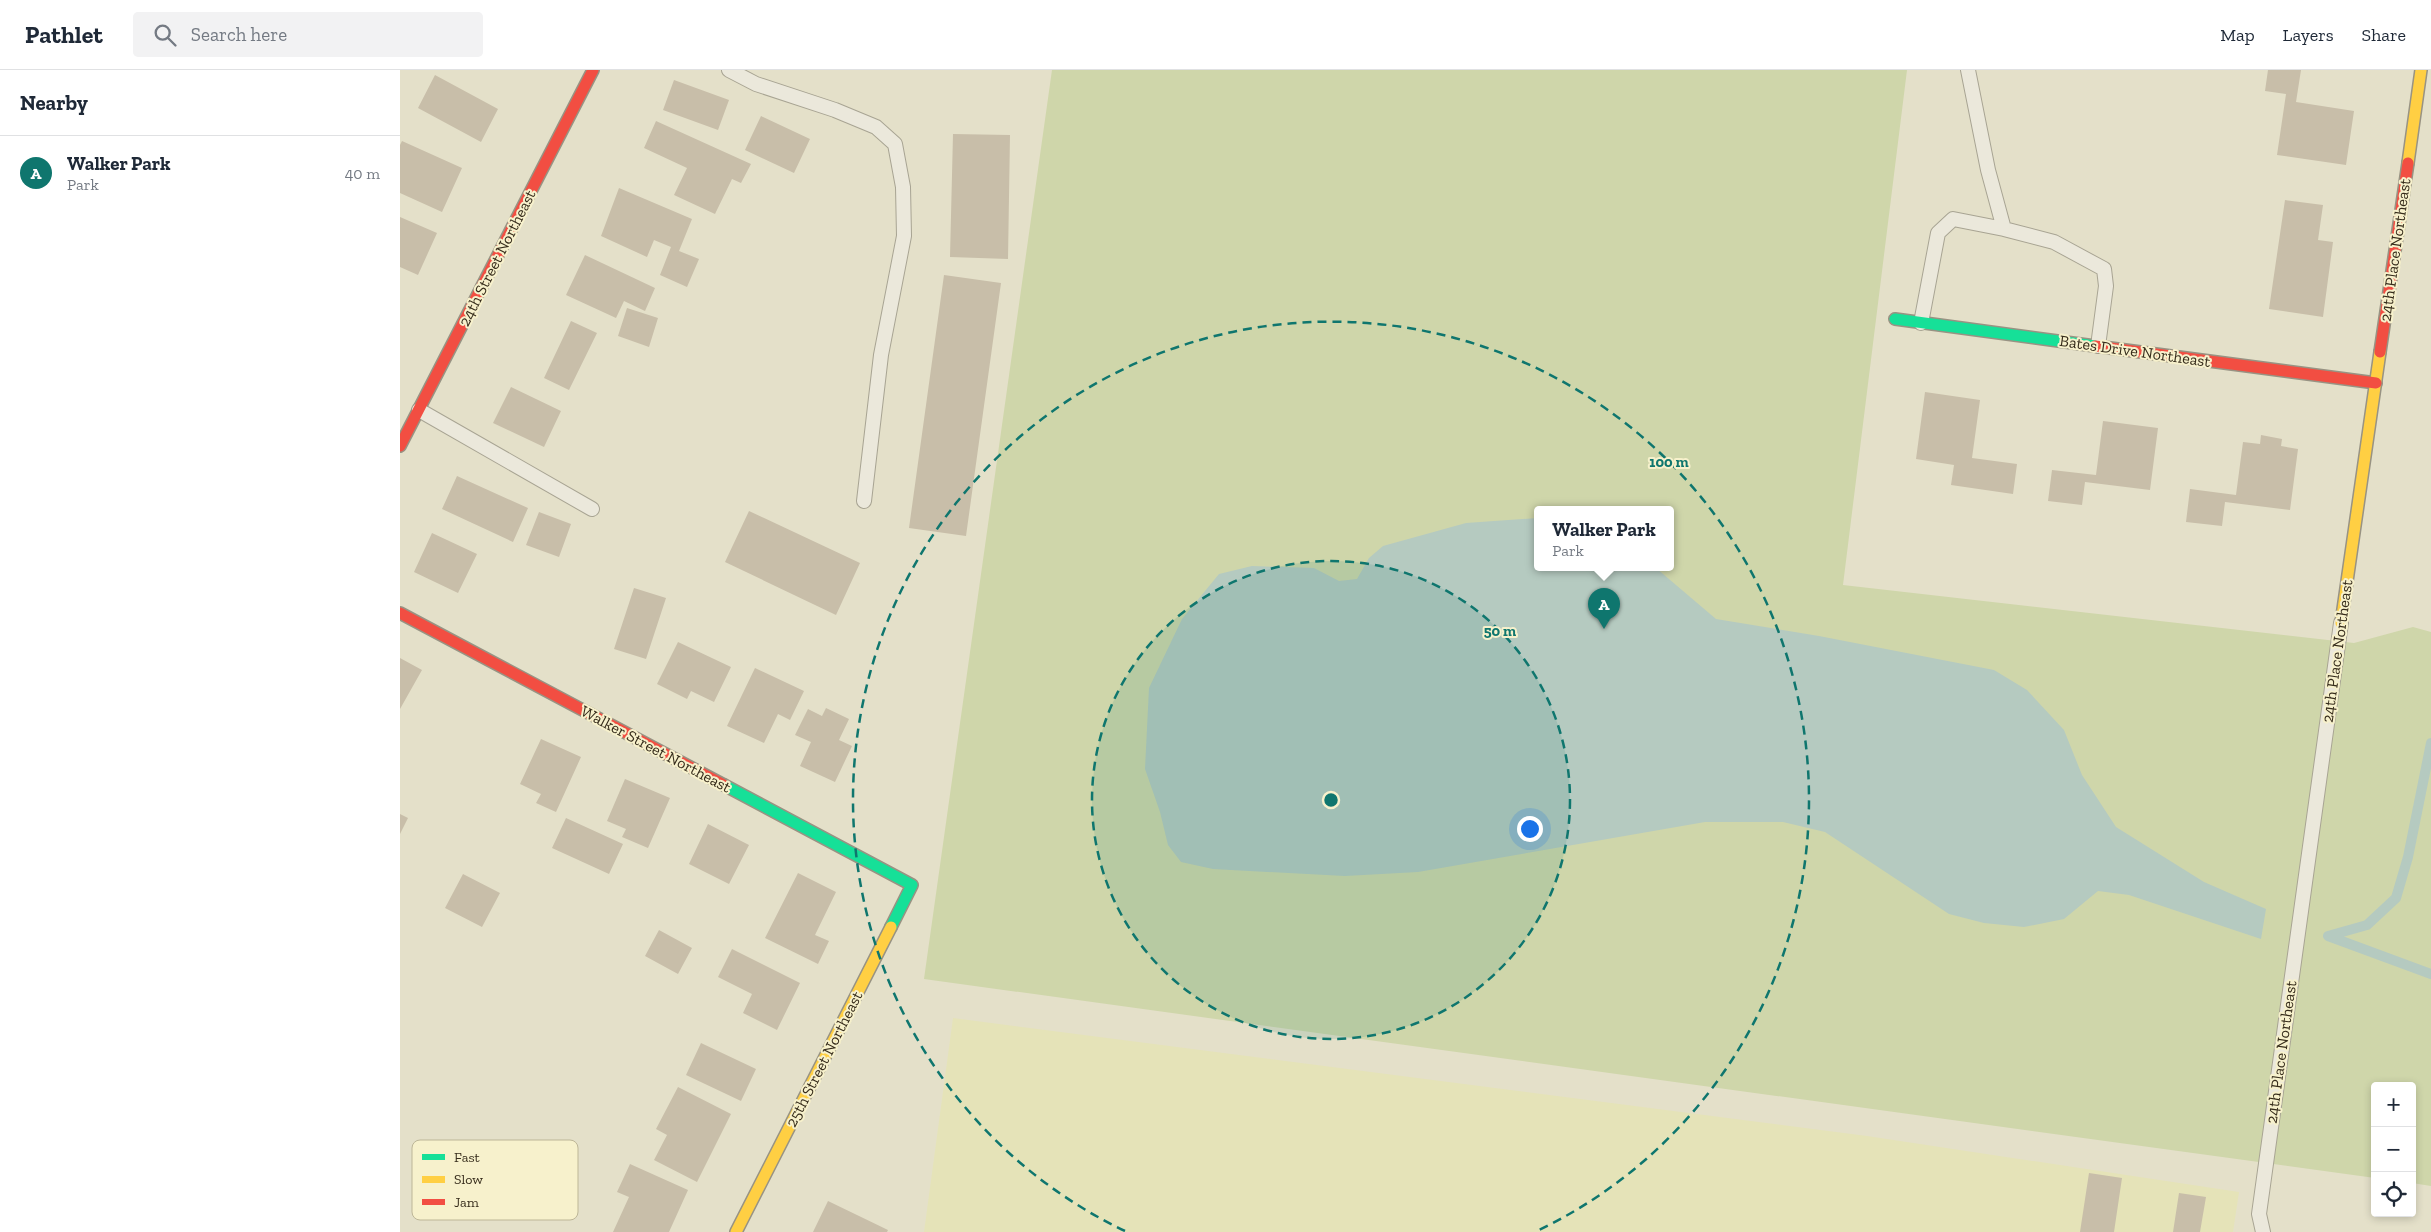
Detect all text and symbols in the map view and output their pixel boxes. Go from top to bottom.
search box [133,12,483,57]
text: Pathlet [25,20,103,49]
icon: search [151,21,179,49]
text: Search here [191,23,287,46]
text: Map [2220,24,2255,46]
text: Layers [2283,24,2334,46]
text: Share [2362,24,2406,46]
text: Nearby [20,90,88,115]
text: Walker Park [67,152,171,175]
text: A [31,164,42,183]
text: 40 m [345,164,380,183]
text: Park [67,175,99,194]
street label: 24th Place Northeast [2376,177,2414,323]
street label: 24th Street Northeast [454,187,540,329]
street label: Bates Drive Northeast [2058,331,2212,371]
text: 100 m [1649,453,1689,471]
popup [1534,506,1674,571]
text: Walker Park [1552,518,1656,541]
text: Park [1552,541,1584,560]
street label: 24th Place Northeast [2318,578,2356,724]
pin: A [1588,588,1620,629]
text: 50 m [1484,622,1516,640]
street label: Walker Street Northeast [578,701,734,797]
centre of rings [1322,791,1340,809]
your location [1517,816,1543,842]
street label: 24th Place Northeast [2262,979,2300,1125]
street label: 25th Street Northeast [781,988,867,1130]
map controls [2371,1082,2416,1217]
button: + [2371,1082,2416,1127]
button: − [2371,1127,2416,1172]
legend [412,1140,578,1220]
text: Fast [454,1149,481,1166]
text: Slow [454,1171,483,1188]
button: locate [2371,1172,2416,1217]
text: Jam [454,1194,479,1211]

